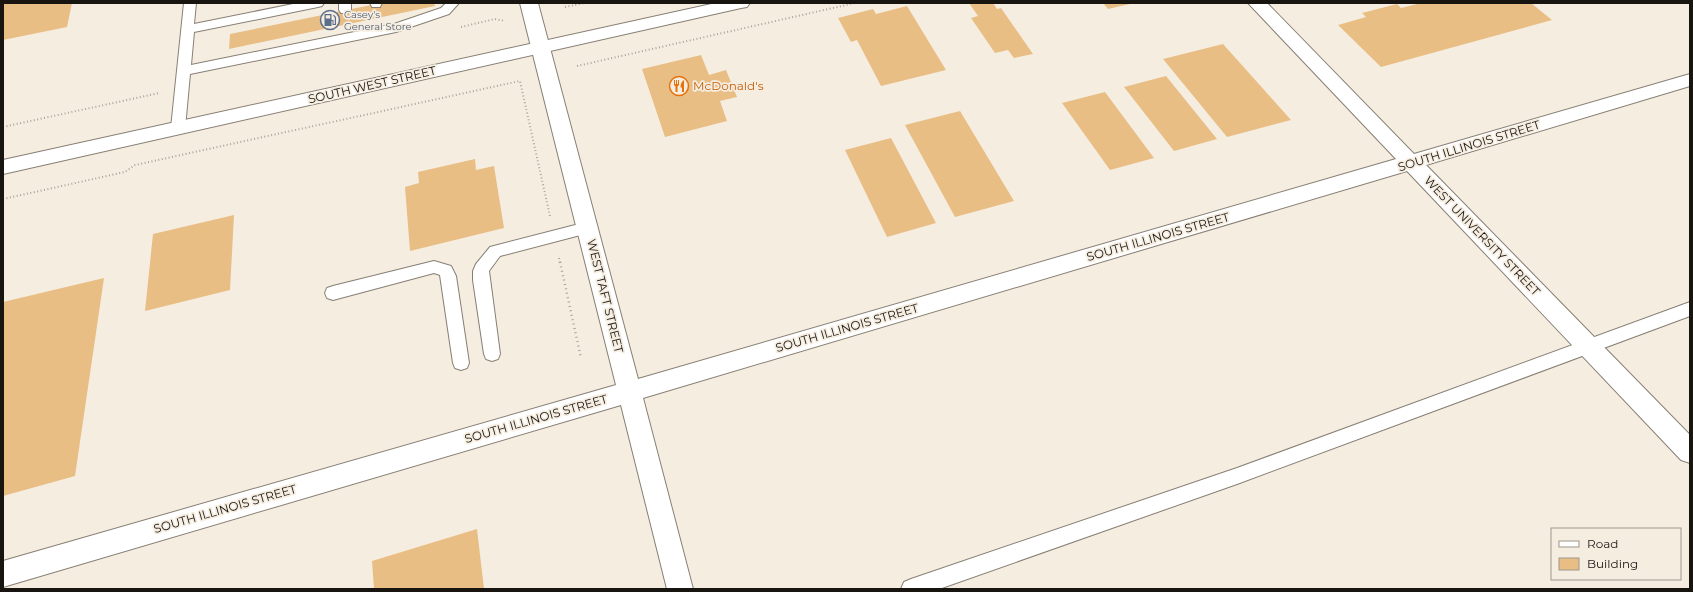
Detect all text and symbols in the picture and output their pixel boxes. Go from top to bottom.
place label: Casey's General Store [344,8,412,33]
fuel station icon: Casey's General Store [319,9,341,31]
street label: SOUTH WEST STREET [306,62,437,107]
restaurant icon: McDonald's [668,75,690,97]
place label: McDonald's [693,78,764,93]
street label: SOUTH ILLINOIS STREET [1396,117,1542,174]
street label: WEST UNIVERSITY STREET [1421,173,1544,299]
street label: SOUTH ILLINOIS STREET [1085,209,1231,264]
street label: WEST TAFT STREET [584,237,627,355]
street label: SOUTH ILLINOIS STREET [774,300,920,355]
street label: SOUTH ILLINOIS STREET [463,391,609,446]
street label: SOUTH ILLINOIS STREET [152,481,298,536]
legend [1551,528,1681,580]
text: Road [1587,536,1618,551]
text: Building [1587,556,1638,571]

